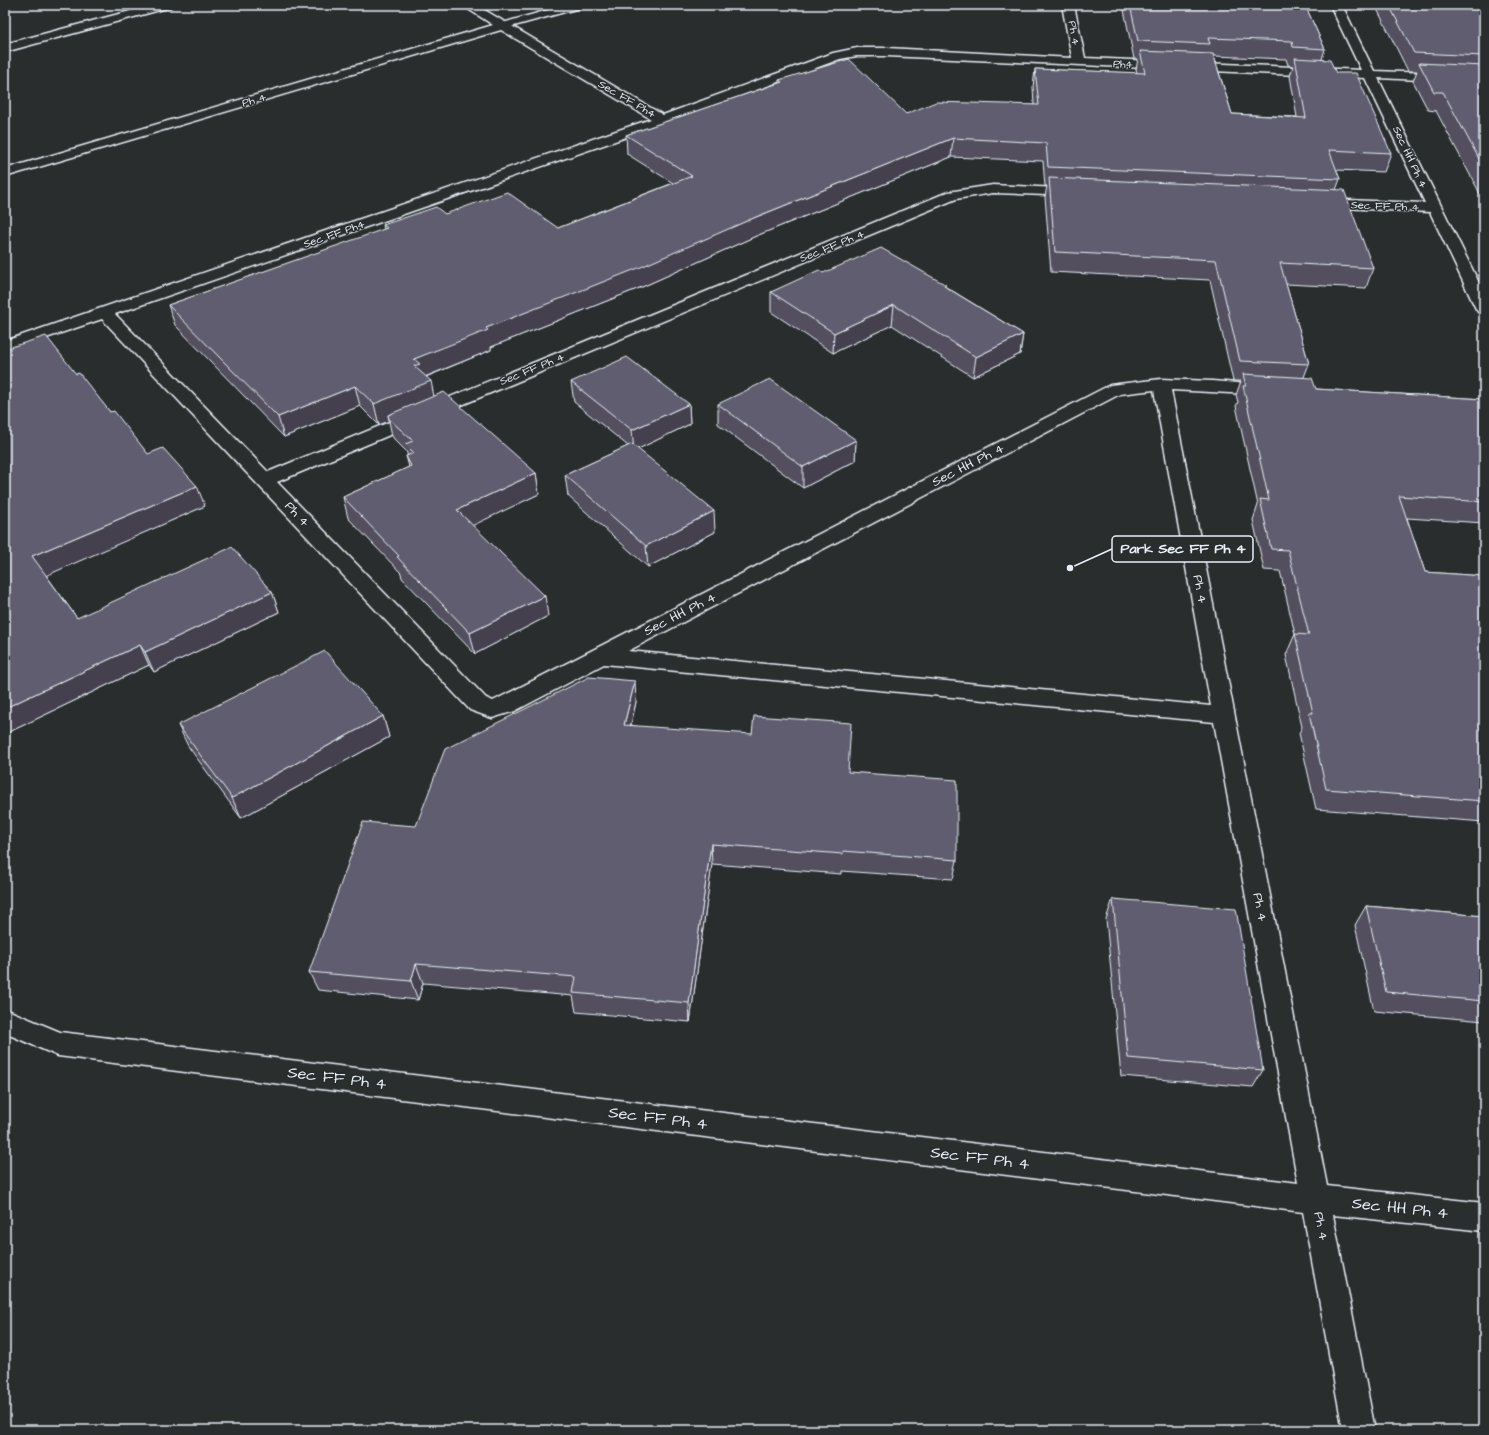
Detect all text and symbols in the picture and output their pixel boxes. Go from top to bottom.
street label: Ph 4 [1064,20,1084,47]
street label: Ph4 [1113,56,1134,72]
street label: Sec FF Ph4 [596,77,659,122]
street label: Ph 4 [240,89,268,111]
street label: Sec HH Ph 4 [1389,124,1431,191]
street label: Sec FF Ph 4 [1351,197,1420,215]
street label: Sec FF Ph4 [301,216,367,252]
street label: Sec FF Ph 4 [797,226,867,266]
street label: Sec FF Ph 4 [497,349,567,389]
street label: Sec HH Ph 4 [929,439,1007,491]
street label: Ph 4 [281,497,314,531]
callout: Park Sec FF Ph 4 [1112,536,1253,562]
text: Park Sec FF Ph 4 [1120,539,1246,559]
street label: Ph 4 [1188,573,1212,605]
street label: Sec HH Ph 4 [641,588,719,640]
street label: Ph 4 [1248,891,1272,923]
street label: Sec FF Ph 4 [286,1061,388,1095]
street label: Sec FF Ph 4 [607,1101,709,1135]
street label: Sec FF Ph 4 [929,1141,1031,1175]
street label: Sec HH Ph 4 [1351,1192,1449,1224]
street label: Ph 4 [1309,1210,1333,1242]

